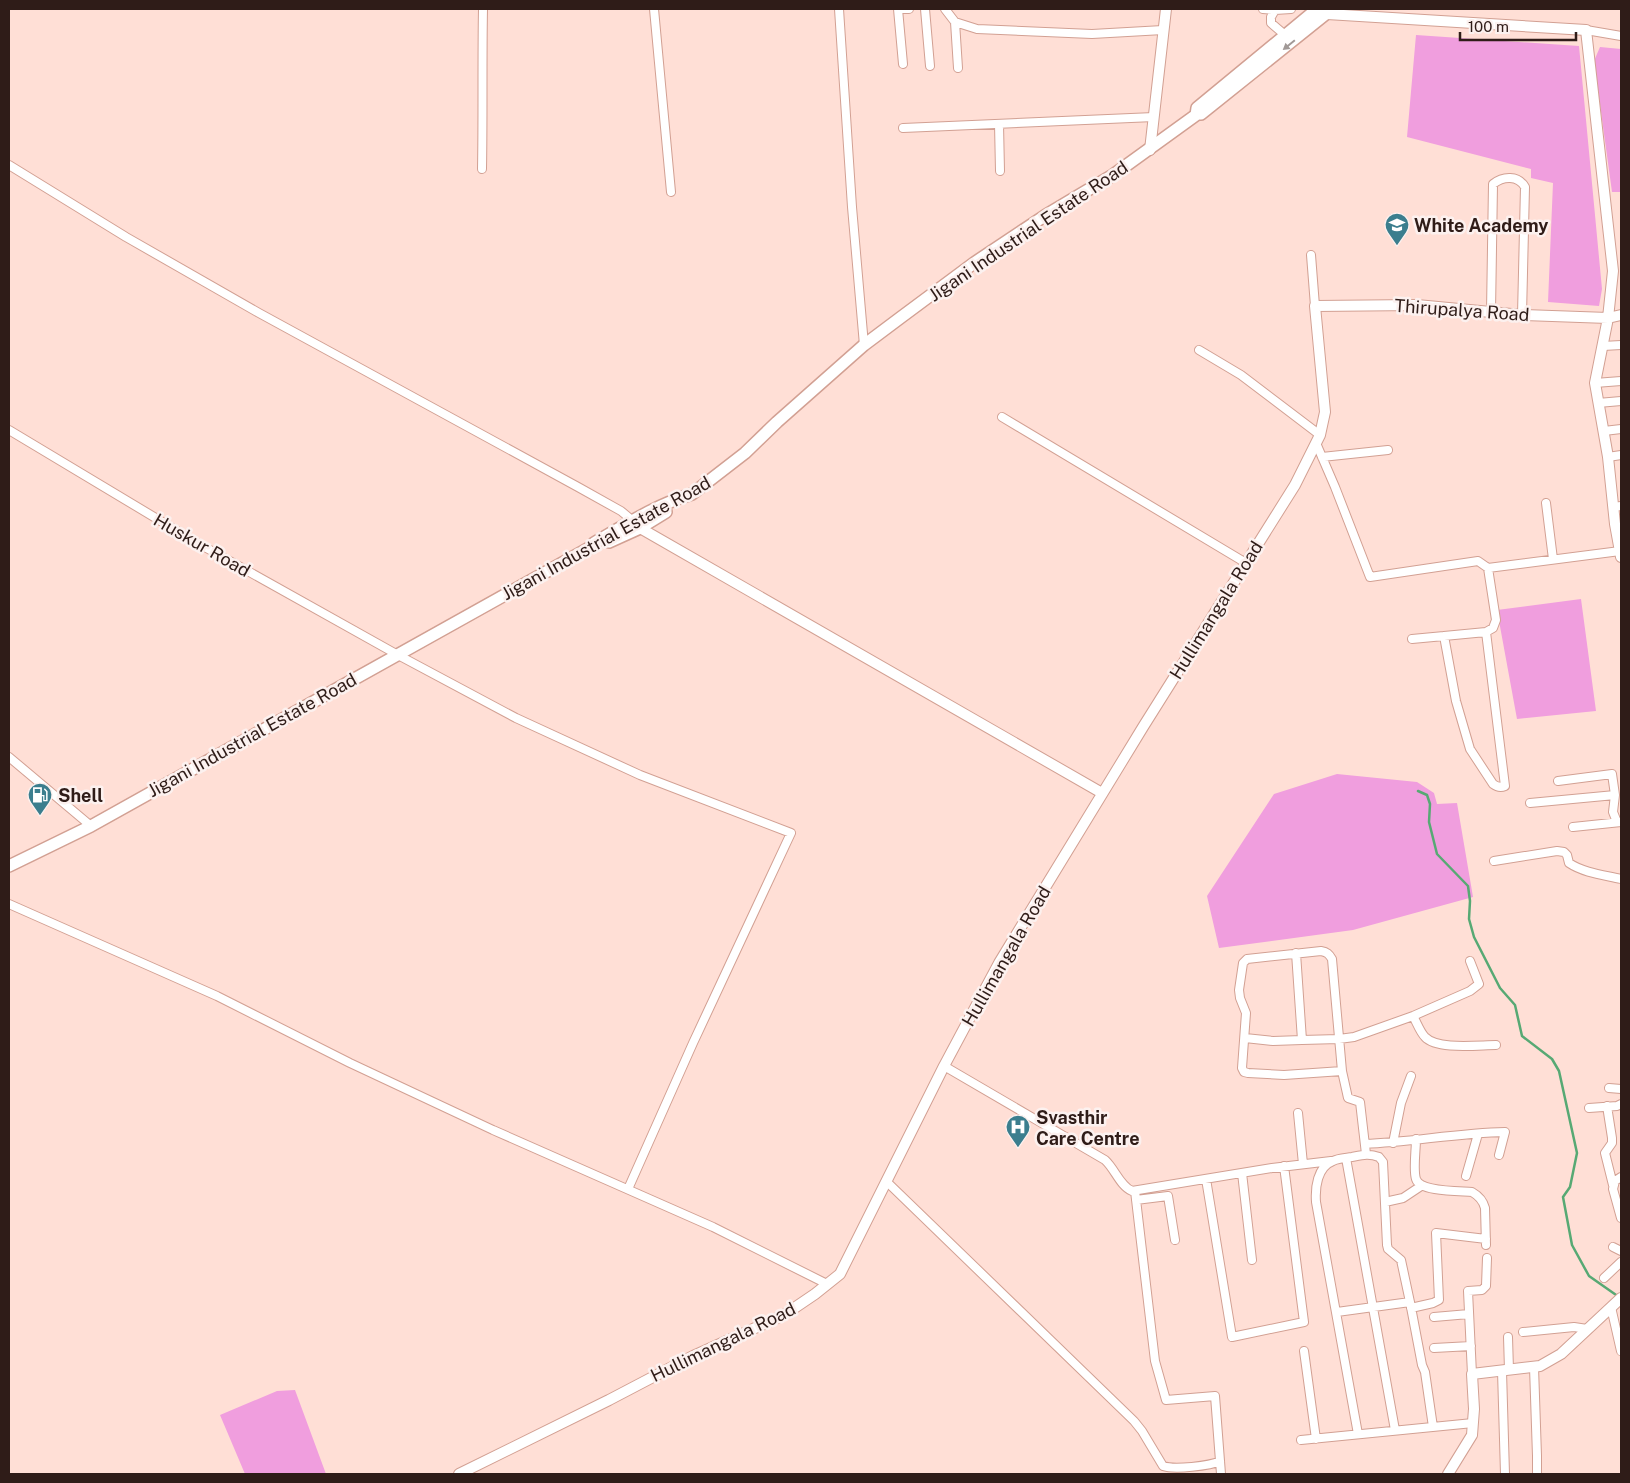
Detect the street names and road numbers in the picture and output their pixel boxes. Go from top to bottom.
street label: Jigani Industrial Estate Road [924,156,1132,306]
street label: Thirupalya Road [1394,295,1530,325]
street label: Jigani Industrial Estate Road [498,472,714,604]
street label: Huskur Road [150,509,254,581]
street label: Hullimangala Road [1165,537,1267,683]
street label: Jigani Industrial Estate Road [144,669,360,801]
street label: Hullimangala Road [957,882,1055,1030]
street label: Hullimangala Road [647,1298,799,1386]

